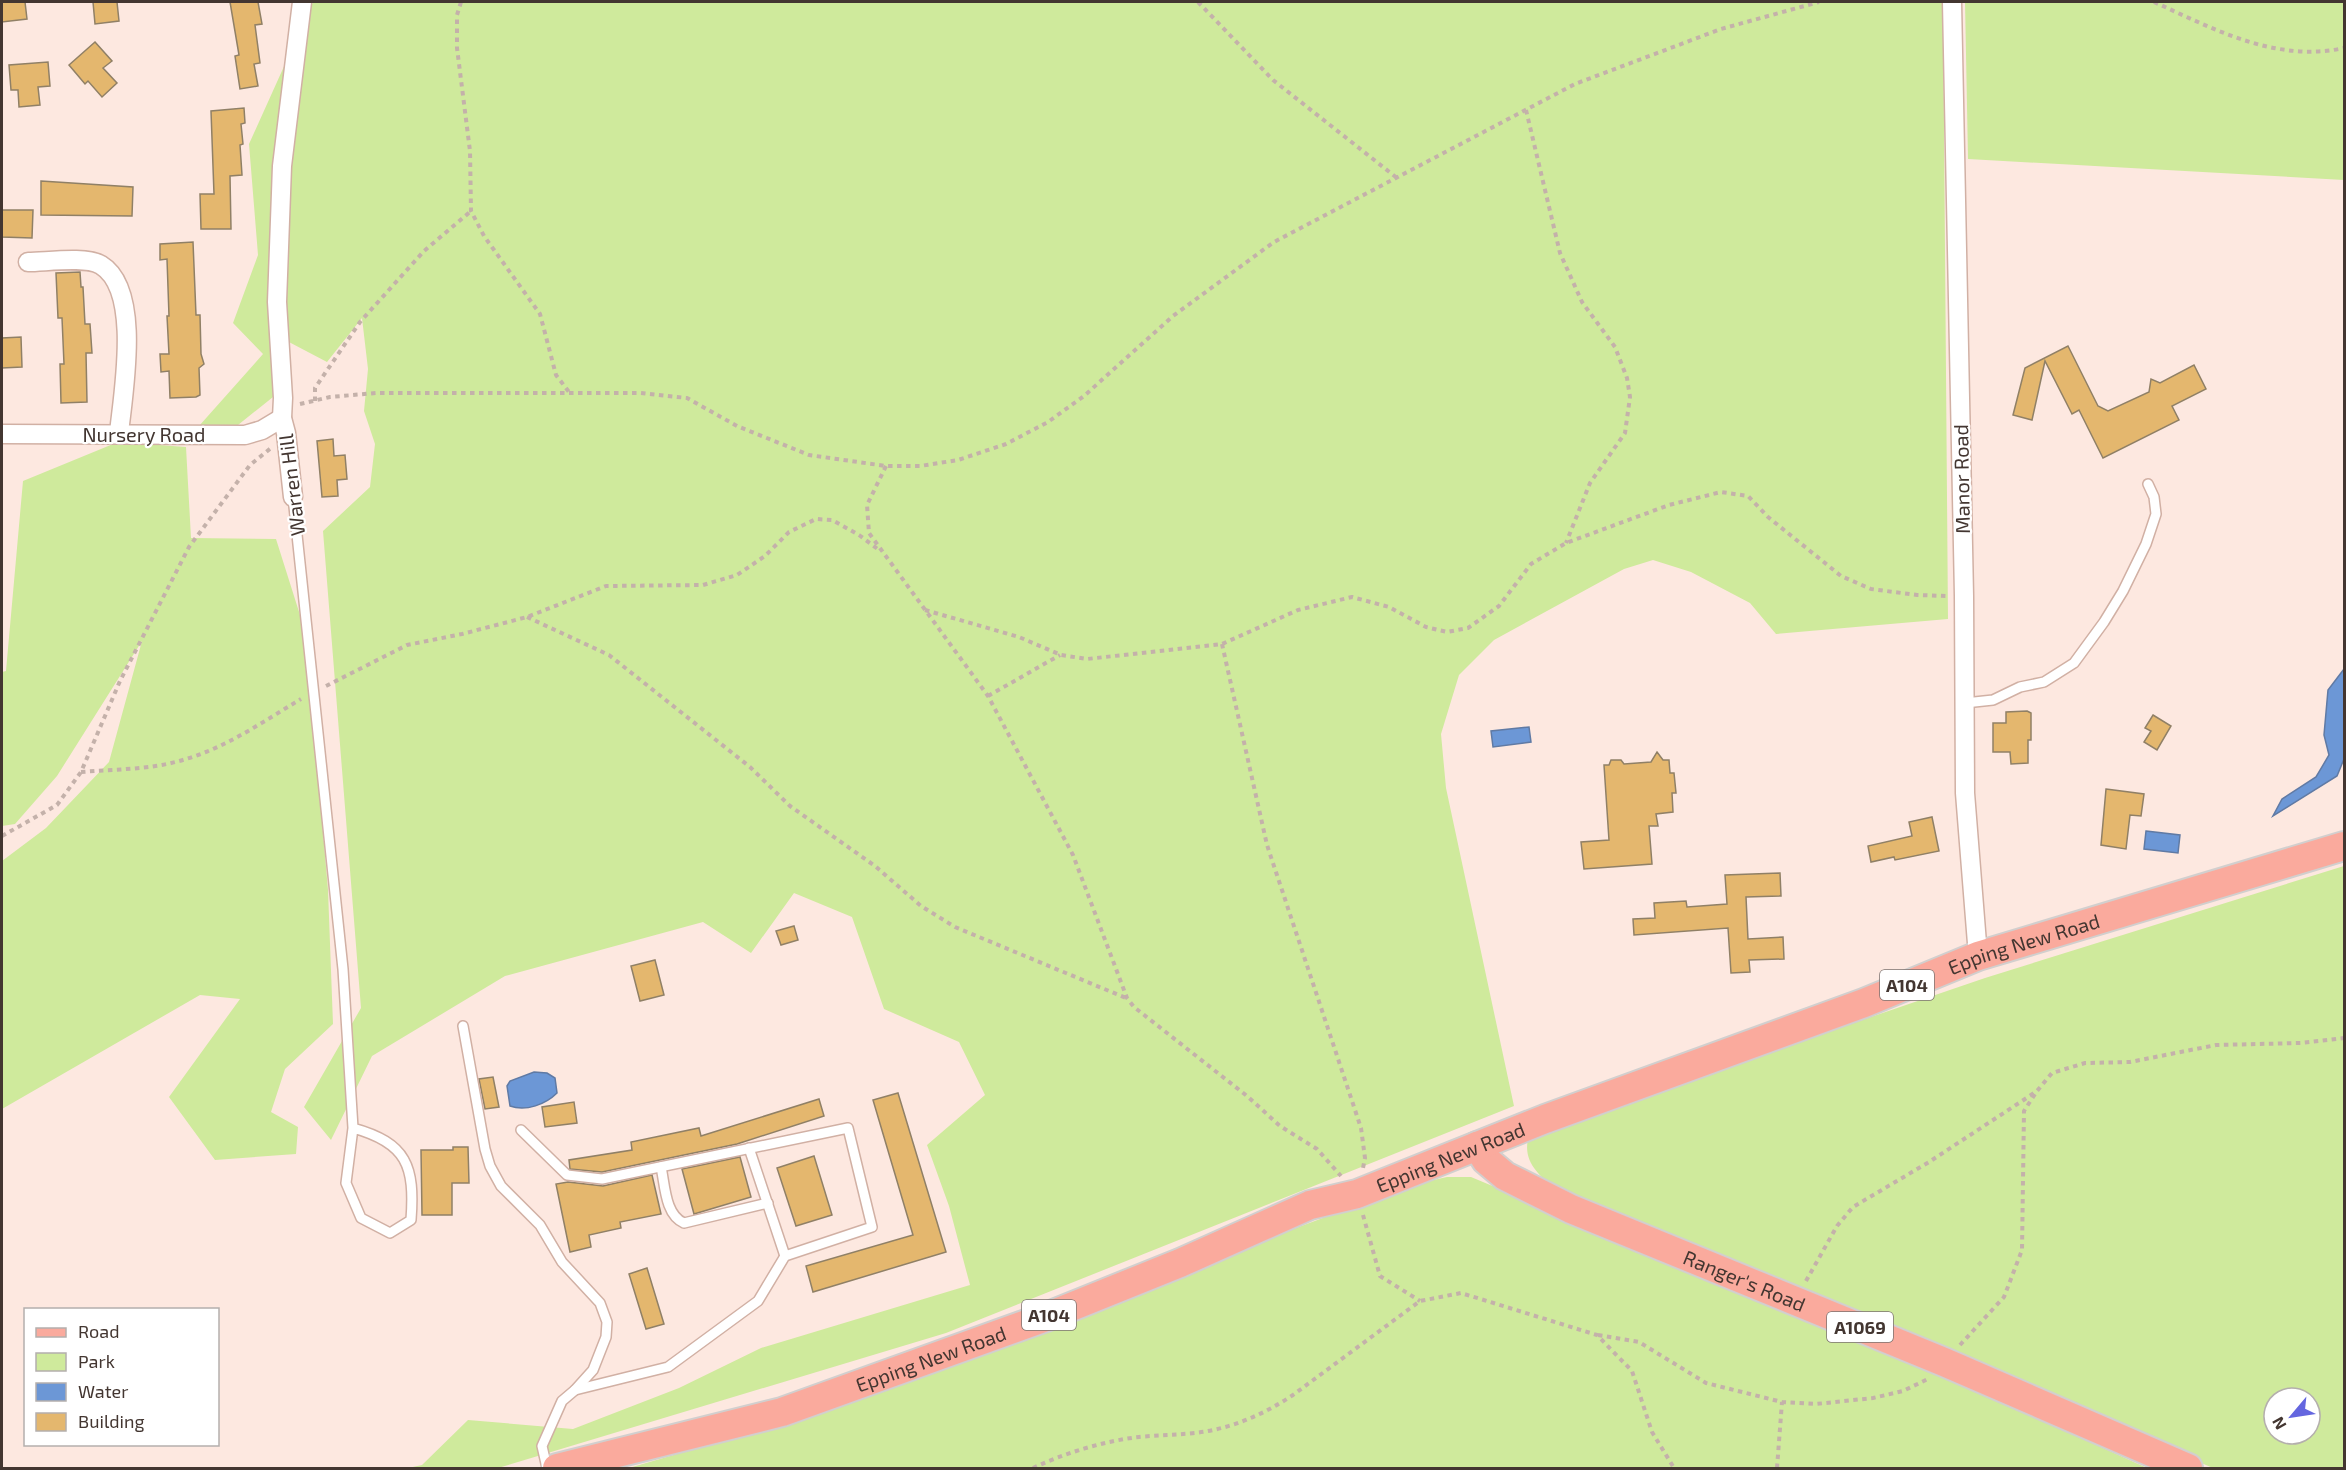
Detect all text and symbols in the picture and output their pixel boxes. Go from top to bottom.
street label: Nursery Road [82,422,206,446]
street label: Manor Road [1948,424,1974,534]
street label: Warren Hill [273,433,309,537]
street label: Epping New Road [1944,908,2103,979]
road number: A104 [1880,970,1934,1000]
street label: Epping New Road [1372,1116,1528,1197]
street label: Ranger's Road [1680,1245,1809,1316]
road number: A104 [1022,1300,1076,1330]
legend [24,1308,219,1446]
road number: A1069 [1827,1312,1893,1342]
text: Road [78,1320,119,1342]
street label: Epping New Road [852,1320,1009,1397]
text: Park [78,1350,115,1372]
text: Water [78,1380,128,1402]
north arrow [2262,1386,2322,1446]
text: Building [78,1410,145,1432]
text: N [2267,1414,2290,1433]

